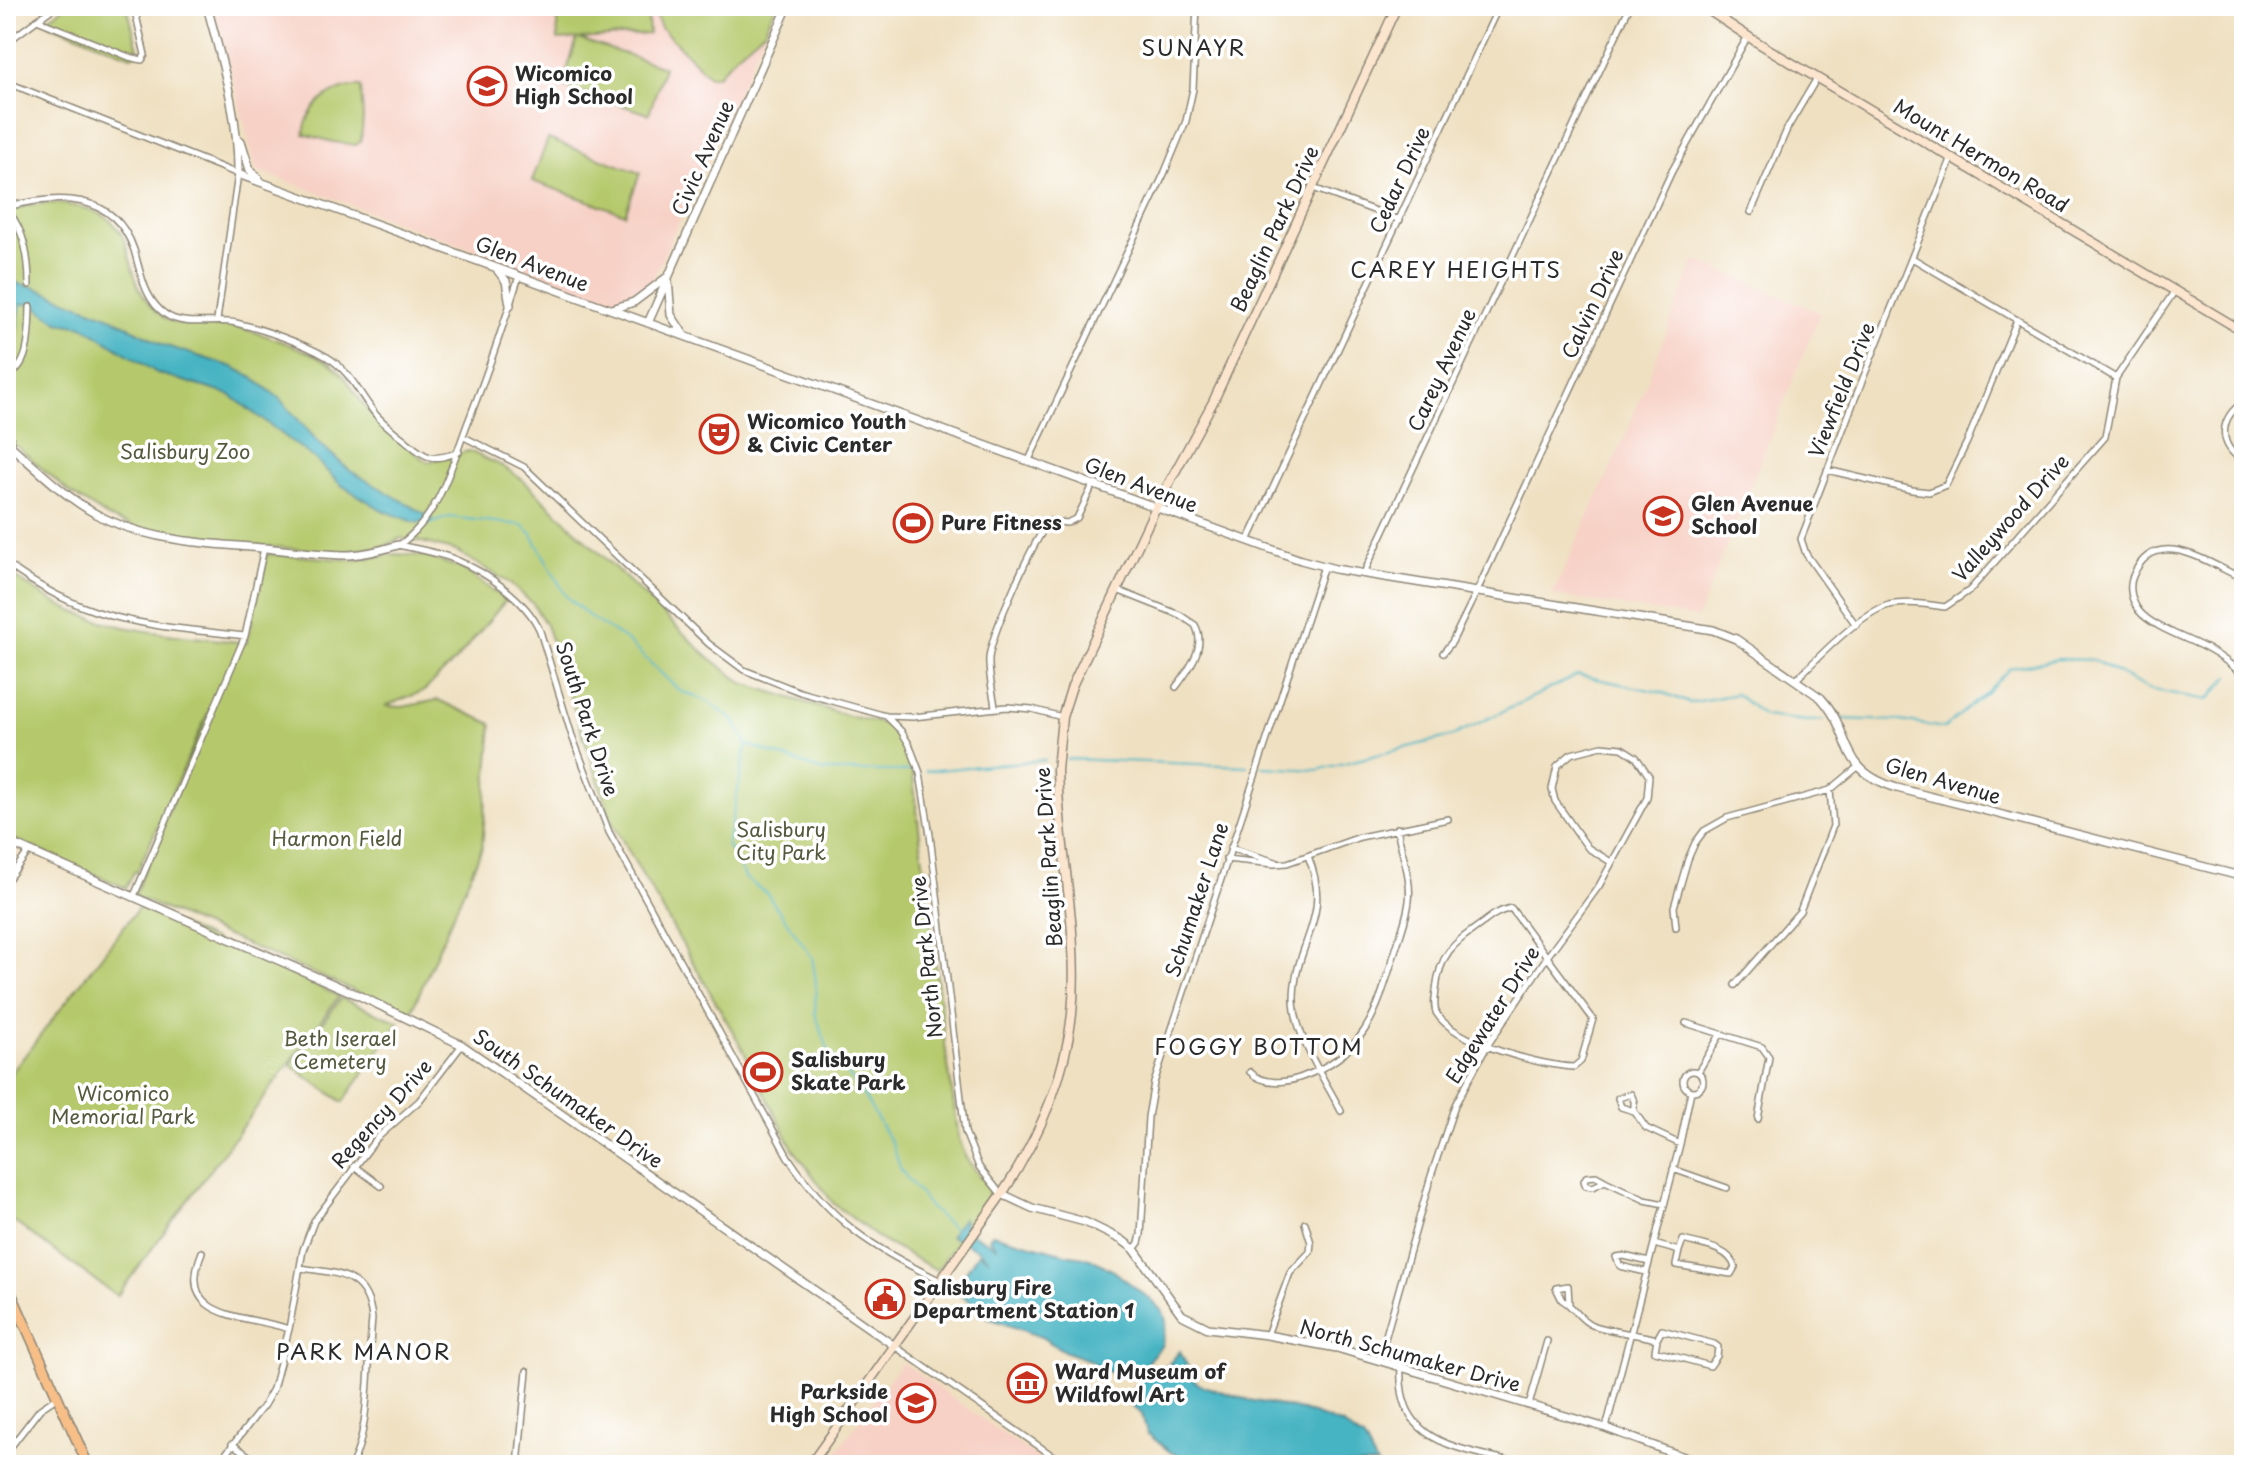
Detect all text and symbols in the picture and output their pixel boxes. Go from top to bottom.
district label: SUNAYR [1141,30,1247,63]
place label: Wicomico High School [515,58,633,111]
school or university icon: Wicomico High School [466,65,508,107]
street label: Mount Hermon Road [1888,91,2075,219]
street label: Civic Avenue [663,95,741,220]
street label: Cedar Drive [1361,121,1437,238]
street label: Beaglin Park Drive [1222,141,1326,317]
street label: Glen Avenue [471,228,593,298]
street label: Calvin Drive [1554,244,1631,364]
district label: CAREY HEIGHTS [1350,252,1562,285]
street label: Carey Avenue [1399,303,1483,436]
street label: Viewfield Drive [1800,317,1882,462]
place label: Wicomico Youth & Civic Center [747,406,907,459]
theatre icon: Wicomico Youth & Civic Center [698,413,740,455]
park label: Salisbury Zoo [120,436,250,466]
street label: Valleywood Drive [1945,447,2076,588]
street label: Glen Avenue [1080,449,1202,519]
place label: Glen Avenue School [1691,488,1814,541]
school or university icon: Glen Avenue School [1642,495,1684,537]
sports icon: Pure Fitness [892,502,934,544]
place label: Pure Fitness [941,507,1062,537]
street label: South Park Drive [549,637,627,800]
street label: Glen Avenue [1882,749,2005,811]
street label: Beaglin Park Drive [1027,766,1069,948]
park label: Salisbury City Park [736,814,826,867]
street label: Schumaker Lane [1157,818,1235,981]
park label: Harmon Field [272,823,402,853]
street label: North Park Drive [903,875,949,1040]
street label: Edgewater Drive [1438,940,1547,1089]
street label: South Schumaker Drive [468,1021,670,1175]
park label: Beth Iserael Cemetery [283,1023,397,1076]
district label: FOGGY BOTTOM [1154,1029,1364,1062]
place label: Salisbury Skate Park [791,1044,906,1097]
sports icon: Salisbury Skate Park [742,1051,784,1093]
street label: Regency Drive [324,1052,439,1175]
park label: Wicomico Memorial Park [51,1078,195,1131]
place label: Salisbury Fire Department Station 1 [913,1272,1135,1325]
public building icon: Salisbury Fire Department Station 1 [864,1278,906,1320]
street label: North Schumaker Drive [1297,1311,1524,1399]
district label: PARK MANOR [276,1334,452,1367]
place label: Ward Museum of Wildfowl Art [1055,1356,1227,1409]
museum icon: Ward Museum of Wildfowl Art [1006,1362,1048,1404]
place label: Parkside High School [770,1376,888,1429]
school or university icon: Parkside High School [895,1382,937,1424]

